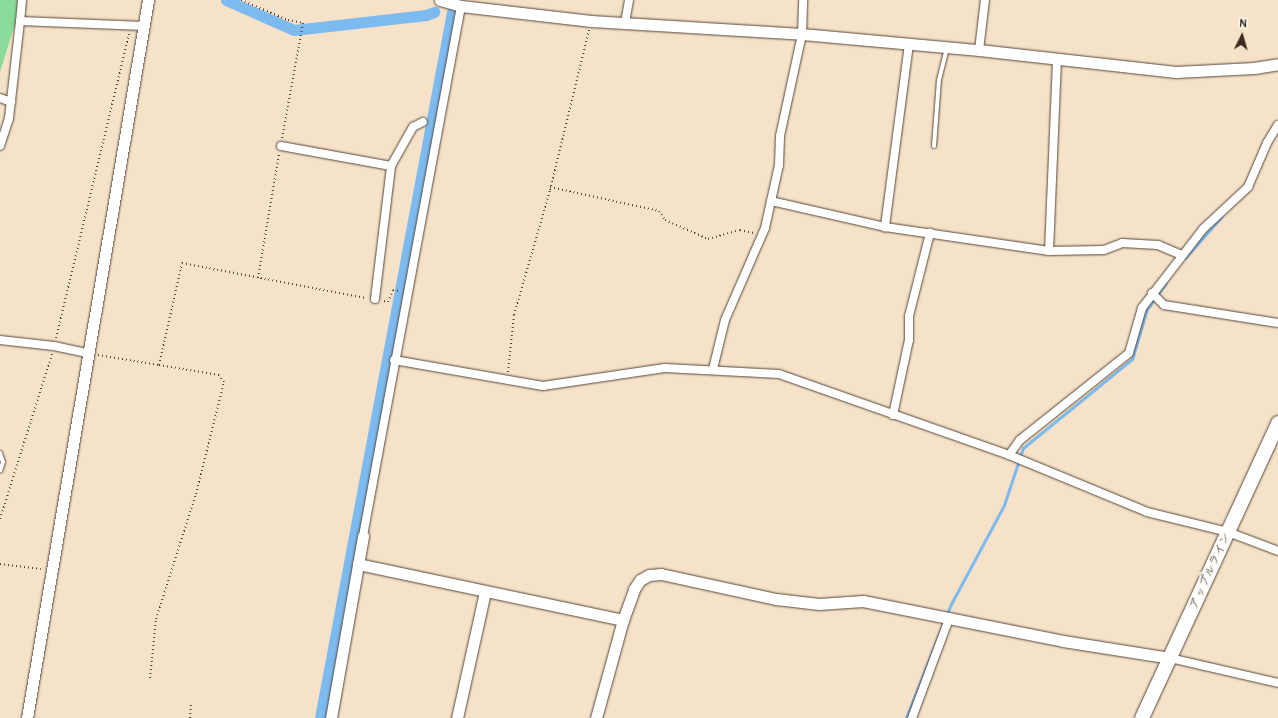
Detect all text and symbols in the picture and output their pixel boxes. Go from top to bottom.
north arrow [1222,16,1262,56]
text: N [1239,17,1247,30]
street label: アップルライン [1186,530,1234,612]

